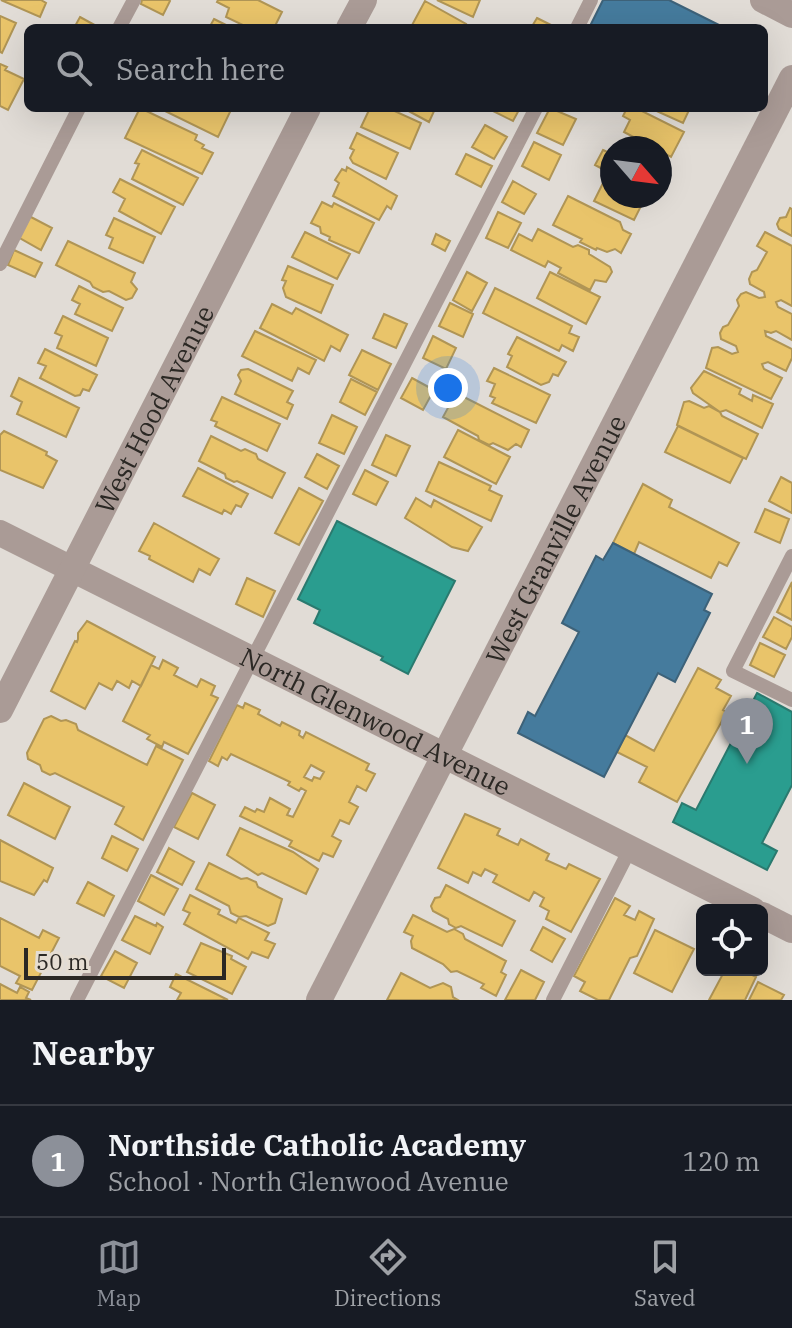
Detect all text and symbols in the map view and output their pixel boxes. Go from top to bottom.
search box [24,24,768,112]
icon: search [52,46,96,90]
text: Search here [116,49,285,88]
north arrow [600,136,672,208]
street label: West Hood Avenue [87,299,221,519]
your location [428,368,468,408]
street label: West Granville Avenue [477,409,633,669]
street label: North Glenwood Avenue [235,639,516,803]
pin: 1 [721,698,773,764]
map controls [696,904,768,976]
button: locate [696,904,768,976]
scale bar [24,944,226,980]
text: 50 m [36,947,88,976]
text: Nearby [32,1030,154,1074]
text: Northside Catholic Academy [108,1125,526,1164]
text: 1 [50,1144,66,1178]
text: 120 m [682,1144,760,1178]
text: School · North Glenwood Avenue [108,1164,509,1198]
tab: Map [96,1235,141,1312]
tab: Directions [334,1235,441,1312]
tab: Saved [634,1235,696,1312]

